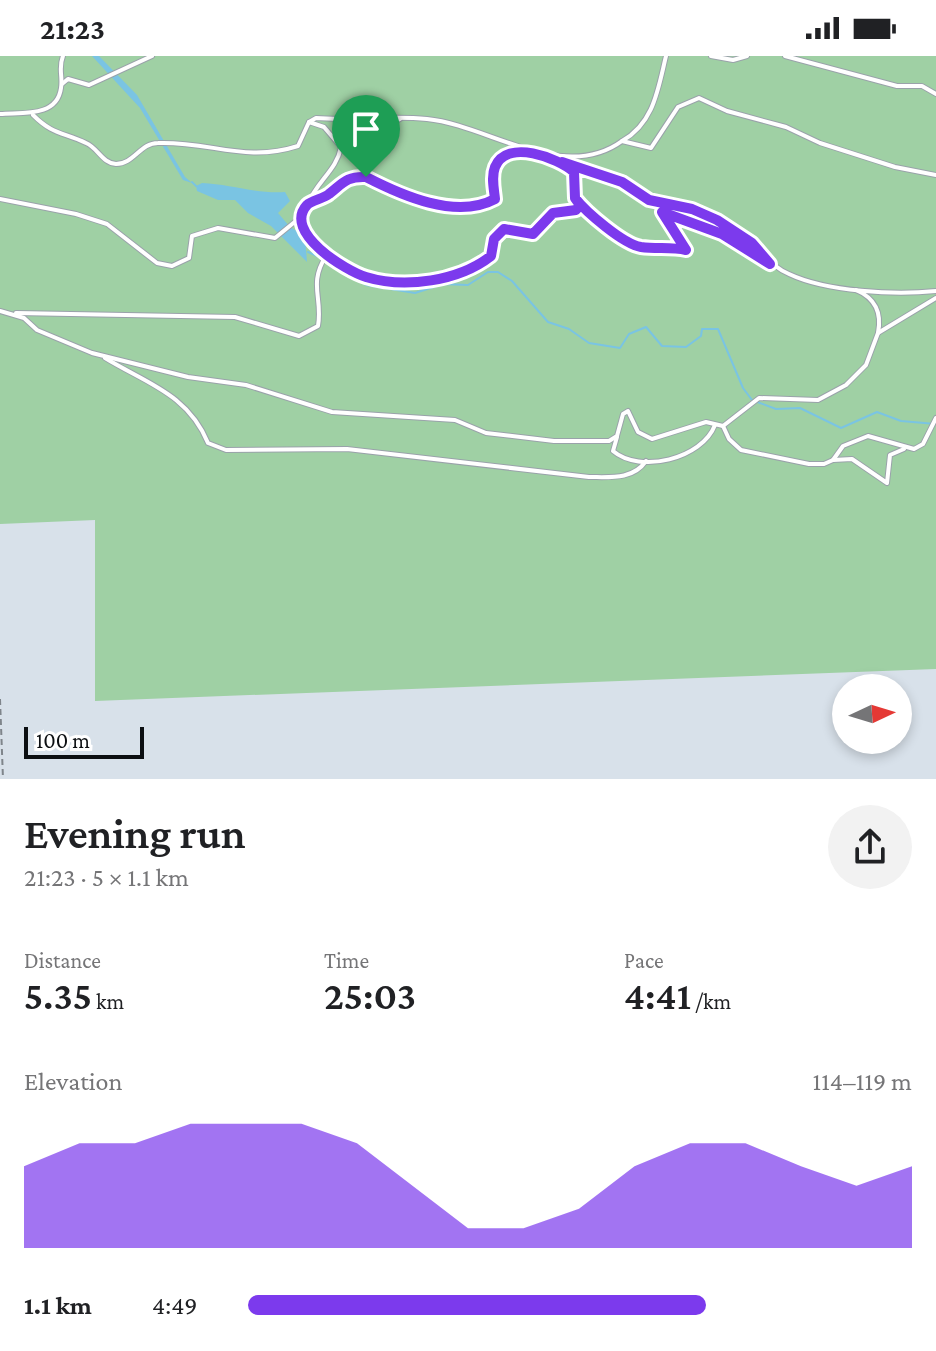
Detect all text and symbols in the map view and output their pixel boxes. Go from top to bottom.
text: 21:23 [40,12,105,45]
pin [332,95,400,177]
icon: arrive [344,107,388,151]
north arrow [832,674,912,754]
map controls [832,674,912,754]
scale bar [24,723,144,759]
text: 100 m [36,728,90,753]
button: share [828,805,912,889]
text: Evening run [24,809,246,857]
text: 21:23 · 5 × 1.1 km [24,863,189,892]
text: Distance [24,948,101,973]
text: Time [324,948,369,973]
text: Pace [624,948,664,973]
text: 5.35 [24,973,92,1018]
text: 25:03 [324,973,416,1018]
text: 4:41 [624,973,691,1018]
text: km [92,989,124,1014]
text: /km [691,989,731,1014]
text: Elevation [24,1067,122,1096]
text: 114–119 m [813,1067,912,1096]
text: 1.1 km [24,1291,92,1320]
text: 4:49 [152,1291,197,1320]

